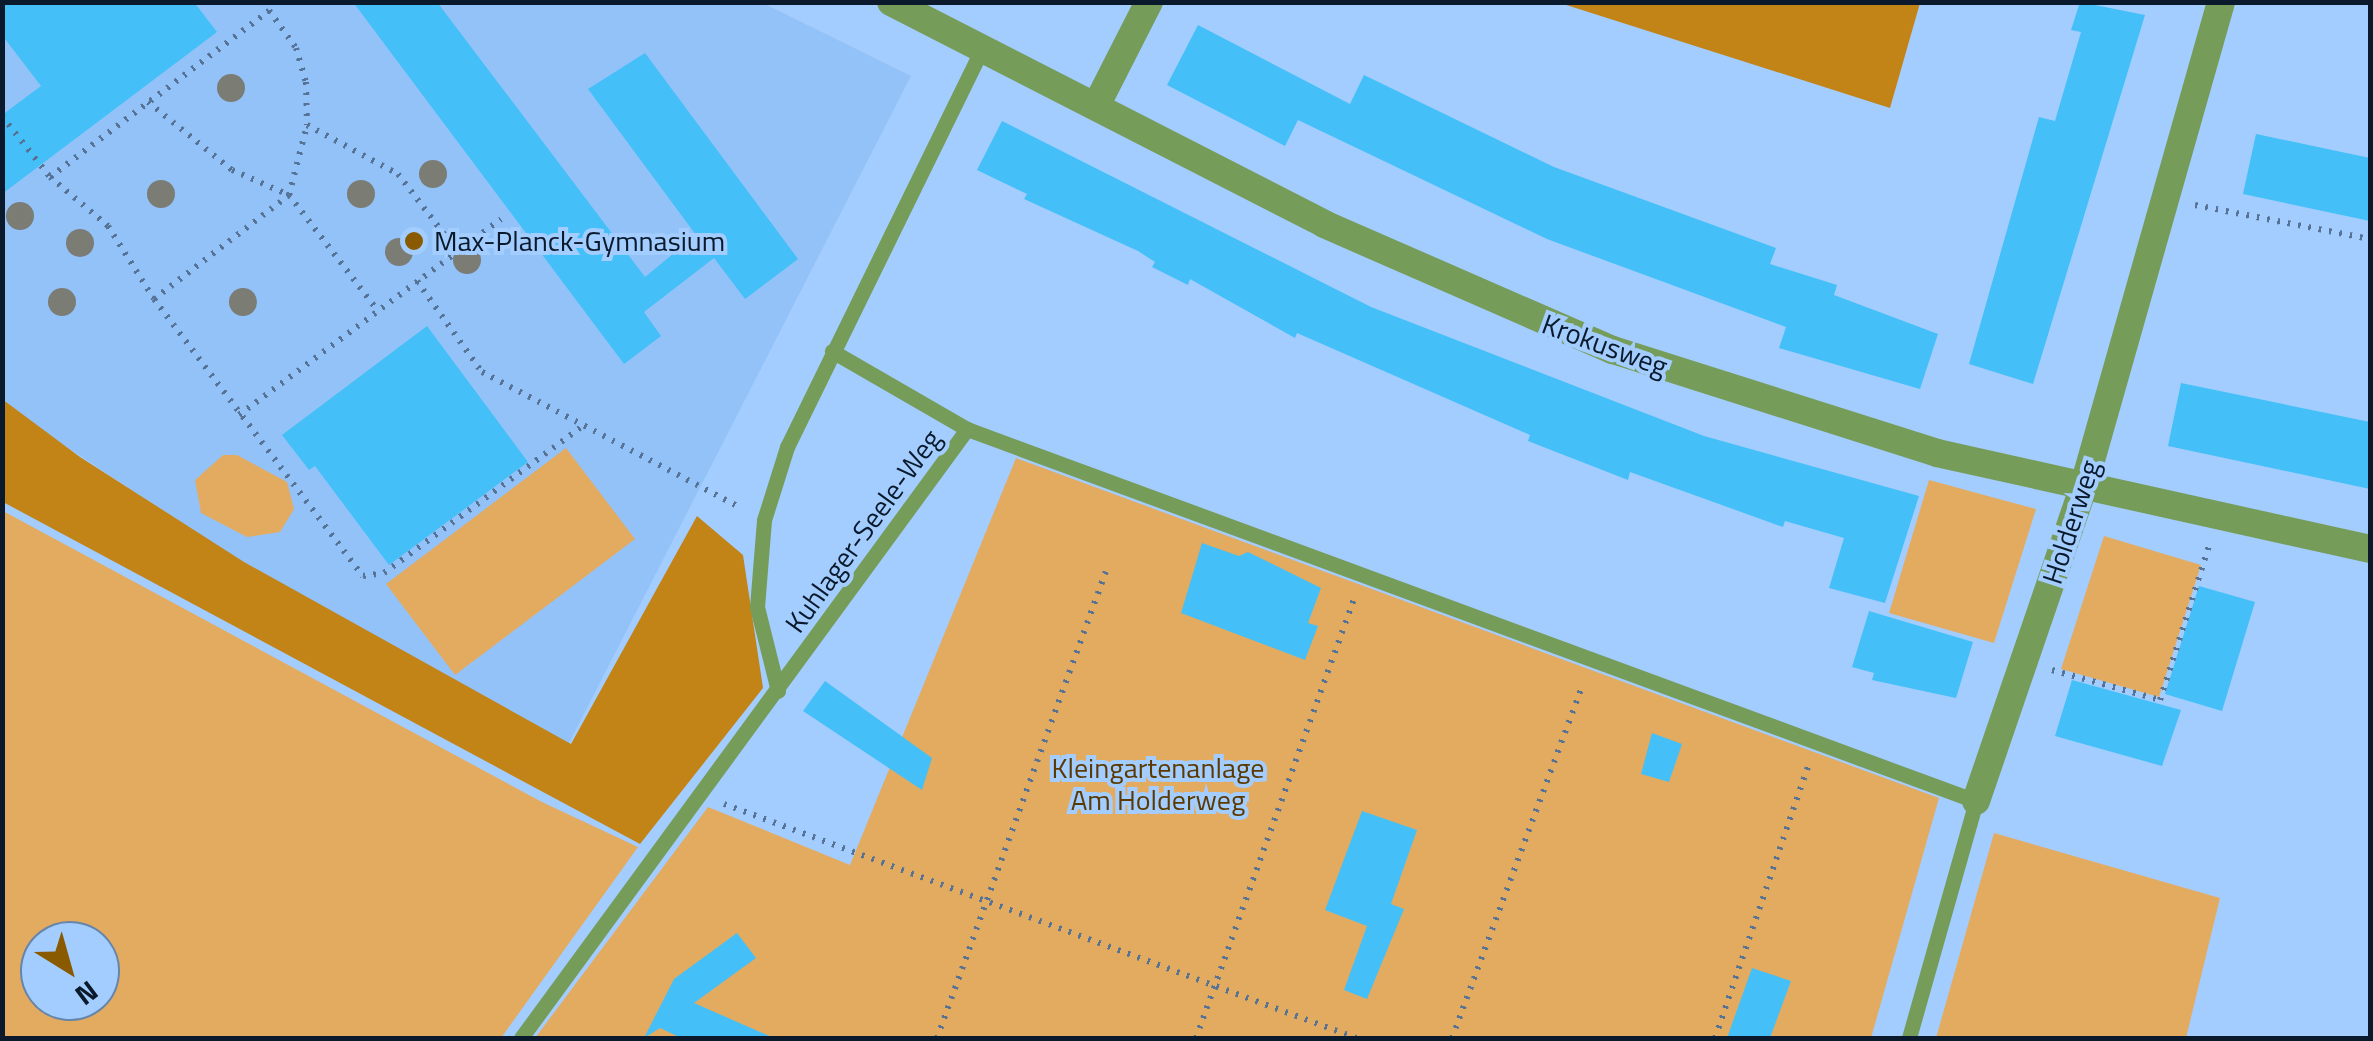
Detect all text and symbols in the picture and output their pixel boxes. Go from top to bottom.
place label: Max-Planck-Gymnasium [434,224,725,258]
marker: Max-Planck-Gymnasium [403,230,425,252]
street label: Krokusweg [1538,307,1672,383]
street label: Kuhlager-Seele-Weg [778,423,948,639]
street label: Holderweg [2035,456,2107,588]
park label: Kleingartenanlage Am Holderweg [1052,751,1264,817]
north arrow [20,921,120,1021]
text: N [66,971,108,1017]

